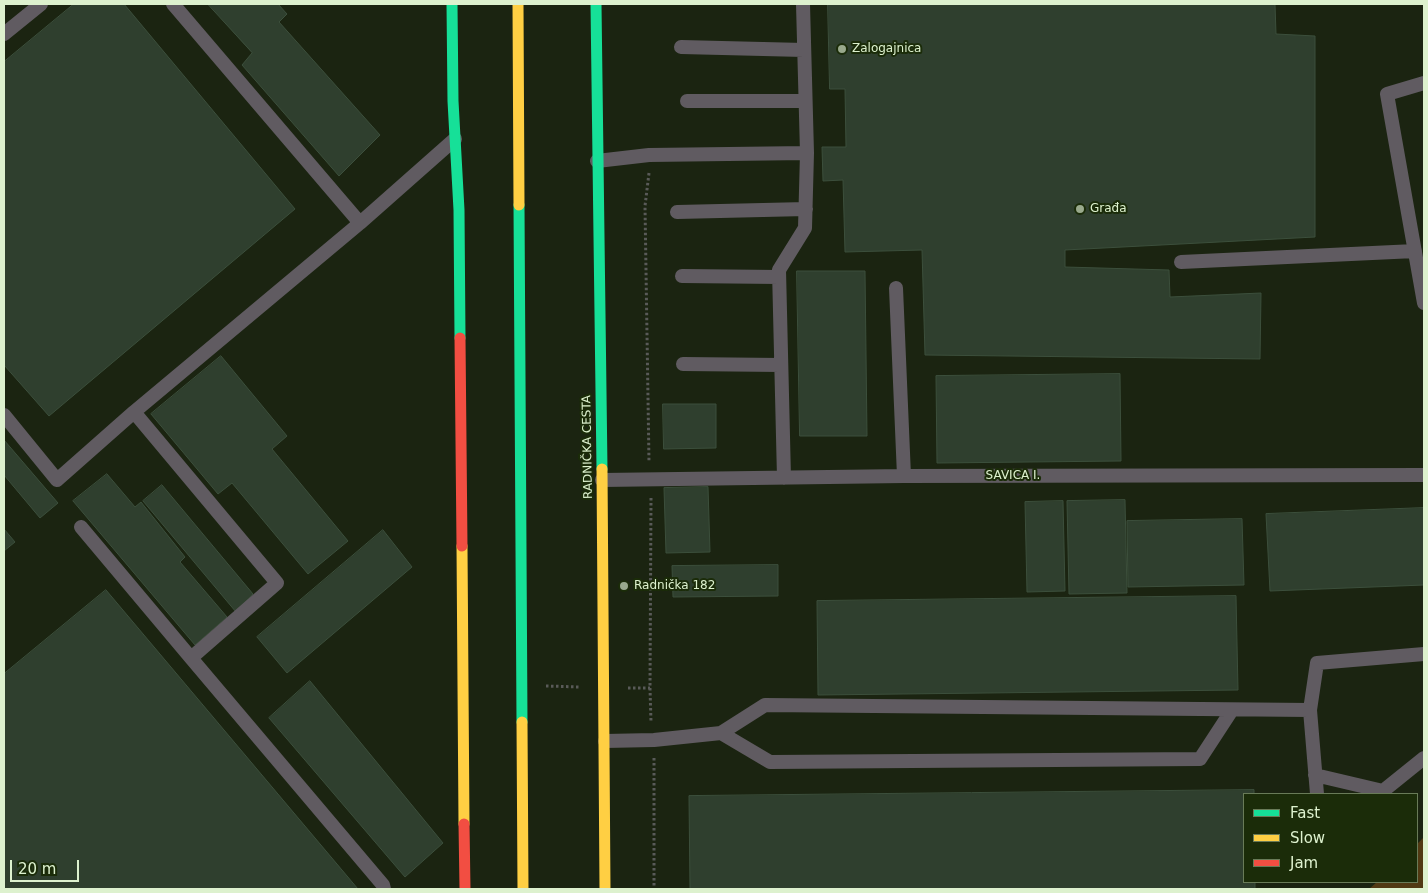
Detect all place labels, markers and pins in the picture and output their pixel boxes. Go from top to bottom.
place label: Zalogajnica [852,42,921,56]
marker: Zalogajnica [836,43,848,55]
place label: Građa [1090,202,1127,216]
marker: Građa [1074,203,1086,215]
place label: Radnička 182 [634,579,715,593]
marker: Radnička 182 [618,580,630,592]

